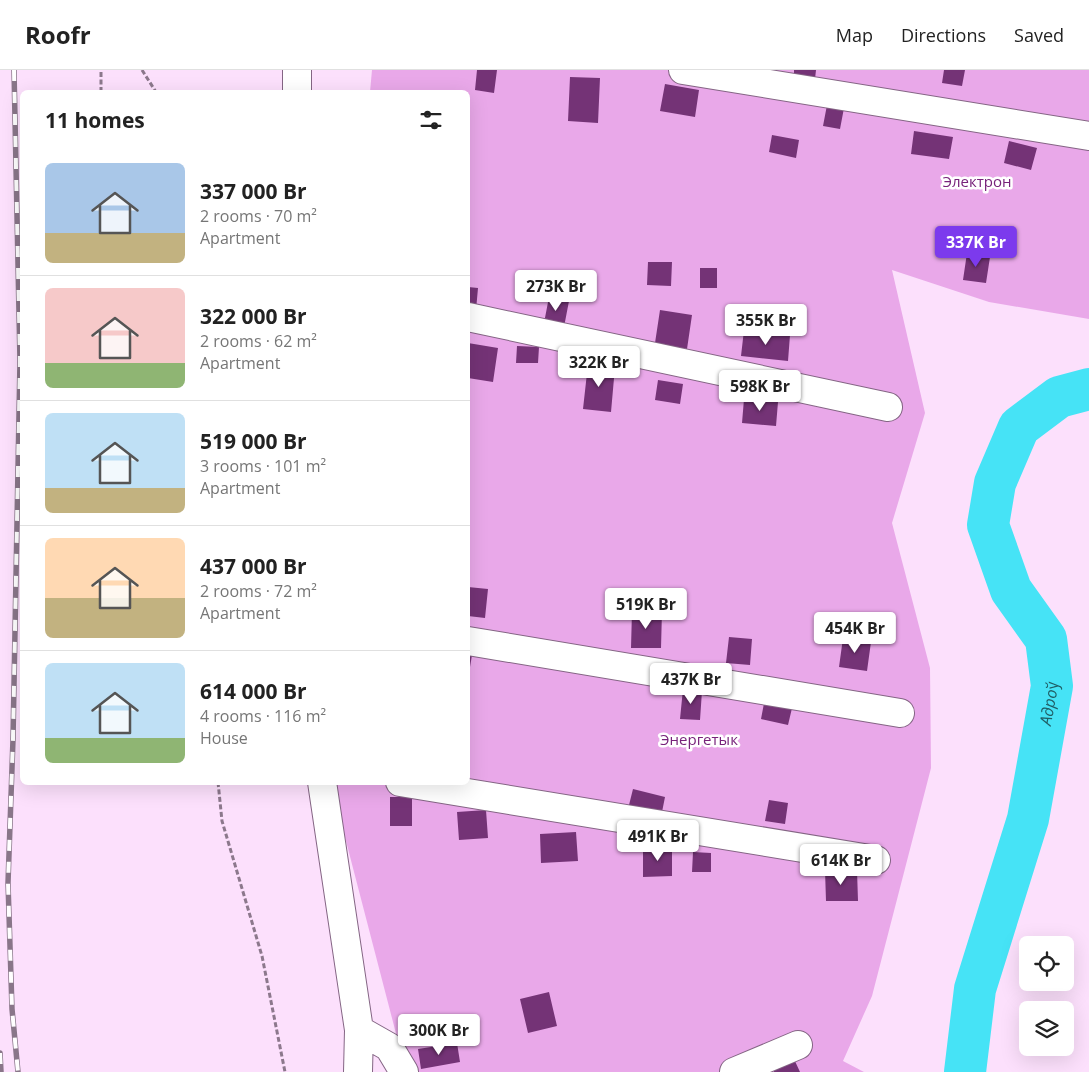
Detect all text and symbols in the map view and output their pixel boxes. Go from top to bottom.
text: Roofr [25,18,91,51]
text: Map [836,23,873,47]
text: Directions [901,23,986,47]
text: Saved [1014,23,1064,47]
text: 11 homes [45,106,145,134]
icon: filters [417,106,445,134]
park label: Электрон [943,171,1011,191]
text: 337 000 Br [200,177,307,205]
icon: home [85,183,145,243]
text: 2 rooms · 70 m² [200,205,317,227]
pin: 337K Br [930,226,1022,268]
text: Apartment [200,227,280,249]
text: 337K Br [946,231,1006,253]
pin: 273K Br [510,270,602,312]
text: 273K Br [526,275,586,297]
text: 322 000 Br [200,302,307,330]
pin: 355K Br [720,304,812,346]
icon: home [85,308,145,368]
text: 355K Br [736,309,796,331]
text: 2 rooms · 62 m² [200,330,317,352]
pin: 322K Br [553,346,645,388]
text: 322K Br [569,351,629,373]
text: Apartment [200,352,280,374]
pin: 598K Br [714,370,806,412]
text: 598K Br [730,375,790,397]
text: 519 000 Br [200,427,307,455]
icon: home [85,433,145,493]
text: 3 rooms · 101 m² [200,455,326,477]
text: Apartment [200,477,280,499]
text: 437 000 Br [200,552,307,580]
icon: home [85,558,145,618]
text: 2 rooms · 72 m² [200,580,317,602]
pin: 519K Br [600,588,692,630]
text: 519K Br [616,593,676,615]
text: Apartment [200,602,280,624]
pin: 454K Br [809,612,901,654]
text: 454K Br [825,617,885,639]
pin: 437K Br [645,662,737,705]
text: 437K Br [661,668,721,690]
text: 614 000 Br [200,677,307,705]
water label: Адроў [1034,679,1064,728]
icon: home [85,683,145,743]
text: 4 rooms · 116 m² [200,705,326,727]
text: House [200,727,248,749]
park label: Энергетык [660,729,738,749]
pin: 491K Br [612,820,704,862]
text: 491K Br [628,825,688,847]
pin: 614K Br [795,844,887,886]
text: 614K Br [811,849,871,871]
map controls [1019,936,1074,1056]
button: locate [1019,936,1074,991]
button: layers [1019,1001,1074,1056]
pin: 300K Br [393,1014,485,1056]
text: 300K Br [409,1019,469,1041]

